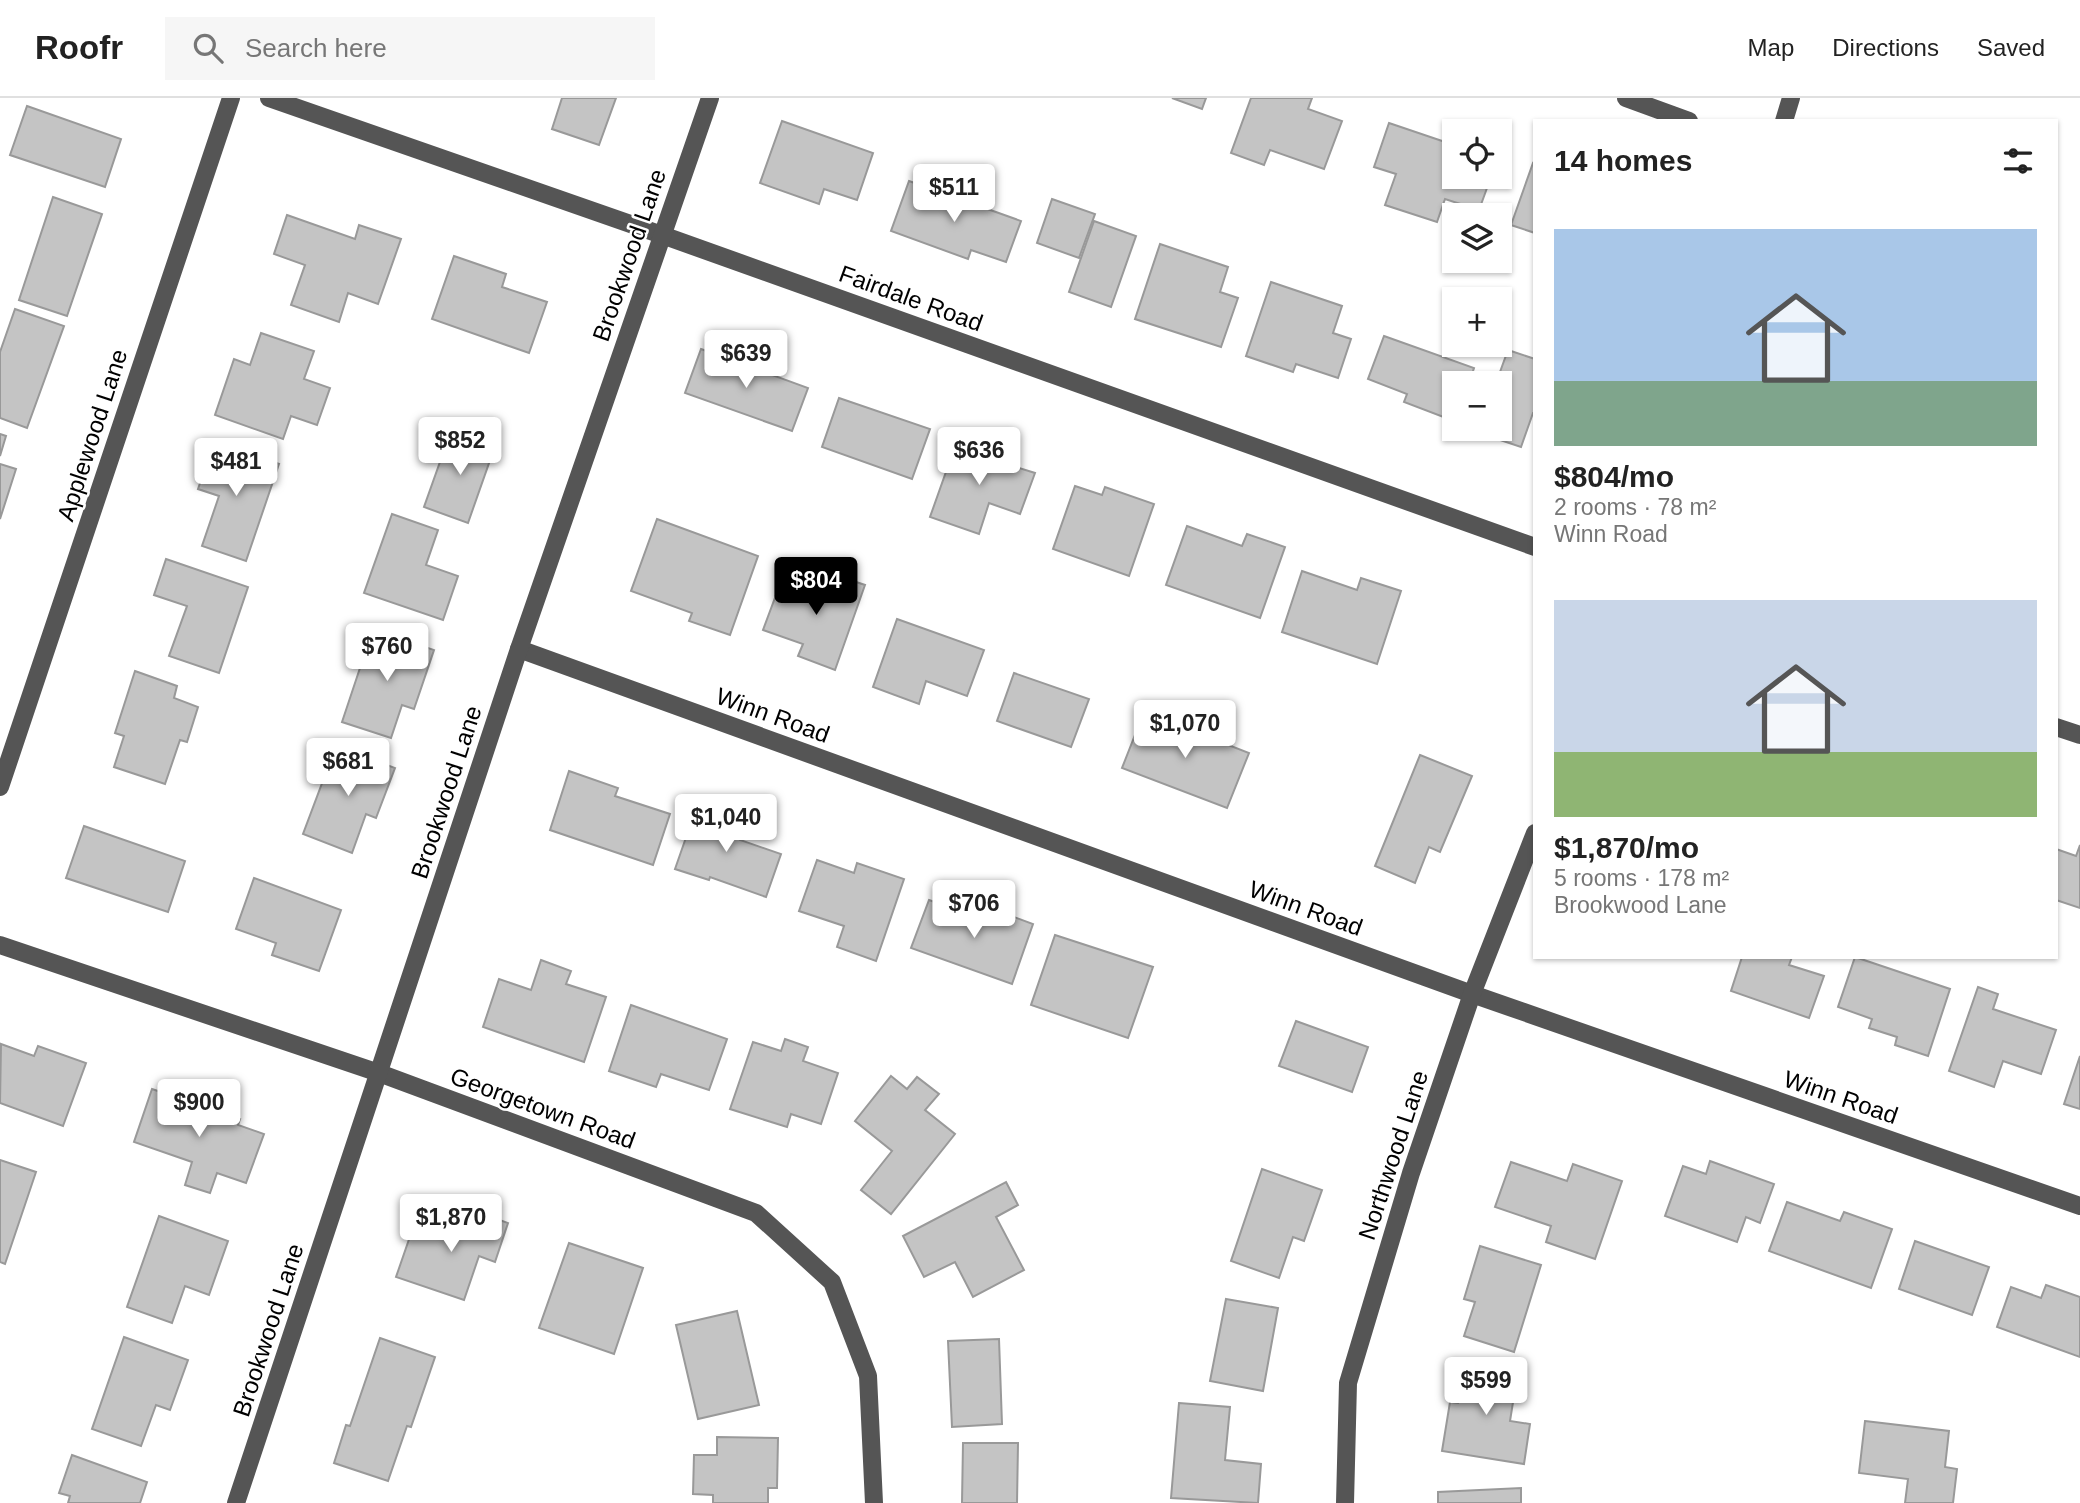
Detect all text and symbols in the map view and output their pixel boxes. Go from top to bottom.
search box [165,17,655,80]
text: Roofr [35,29,123,66]
icon: search [189,29,227,67]
text: Search here [245,33,387,63]
text: Map [1748,34,1794,61]
text: Directions [1832,34,1939,61]
text: Saved [1977,34,2045,61]
map controls [1442,119,1512,441]
button: locate [1442,119,1512,189]
icon: filters [1999,142,2037,180]
text: 14 homes [1554,144,1692,177]
pin: $511 [913,164,995,224]
street label: Brookwood Lane [587,165,671,345]
text: $511 [929,174,979,200]
button: layers [1442,203,1512,273]
street label: Fairdale Road [836,260,986,336]
icon: home [1733,275,1859,401]
button: + [1442,287,1512,357]
pin: $639 [705,330,787,390]
text: $639 [720,340,772,366]
street label: Applewood Lane [52,346,132,524]
button: − [1442,371,1512,441]
pin: $852 [419,418,501,477]
text: $852 [434,427,486,453]
pin: $636 [938,428,1020,487]
text: $636 [953,437,1005,463]
pin: $481 [195,438,277,498]
text: $481 [210,448,262,474]
text: $804/mo [1554,460,1674,493]
text: 2 rooms · 78 m² [1554,494,1716,520]
text: Winn Road [1554,521,1668,547]
pin: $804 [775,558,857,617]
text: $804 [790,567,842,593]
pin: $760 [346,624,428,683]
text: $760 [361,633,413,659]
icon: home [1733,646,1859,772]
street label: Winn Road [713,682,833,748]
pin: $1,070 [1128,700,1242,760]
street label: Brookwood Lane [405,702,487,882]
text: $1,070 [1150,710,1220,736]
pin: $681 [307,738,389,798]
text: $681 [322,748,374,774]
pin: $1,040 [669,794,783,854]
text: $1,040 [691,804,761,830]
text: $1,870/mo [1554,831,1699,864]
text: 5 rooms · 178 m² [1554,865,1729,891]
street label: Winn Road [1246,875,1366,941]
pin: $706 [933,880,1015,940]
text: $706 [948,890,1000,916]
text: Brookwood Lane [1554,892,1727,918]
street label: Georgetown Road [447,1062,639,1154]
street label: Winn Road [1780,1065,1902,1129]
street label: Northwood Lane [1353,1067,1433,1243]
pin: $900 [158,1080,240,1139]
text: $900 [173,1089,225,1115]
pin: $1,870 [394,1194,508,1254]
text: $1,870 [416,1204,486,1230]
street label: Brookwood Lane [227,1240,309,1420]
pin: $599 [1445,1358,1527,1417]
text: $599 [1460,1367,1512,1393]

